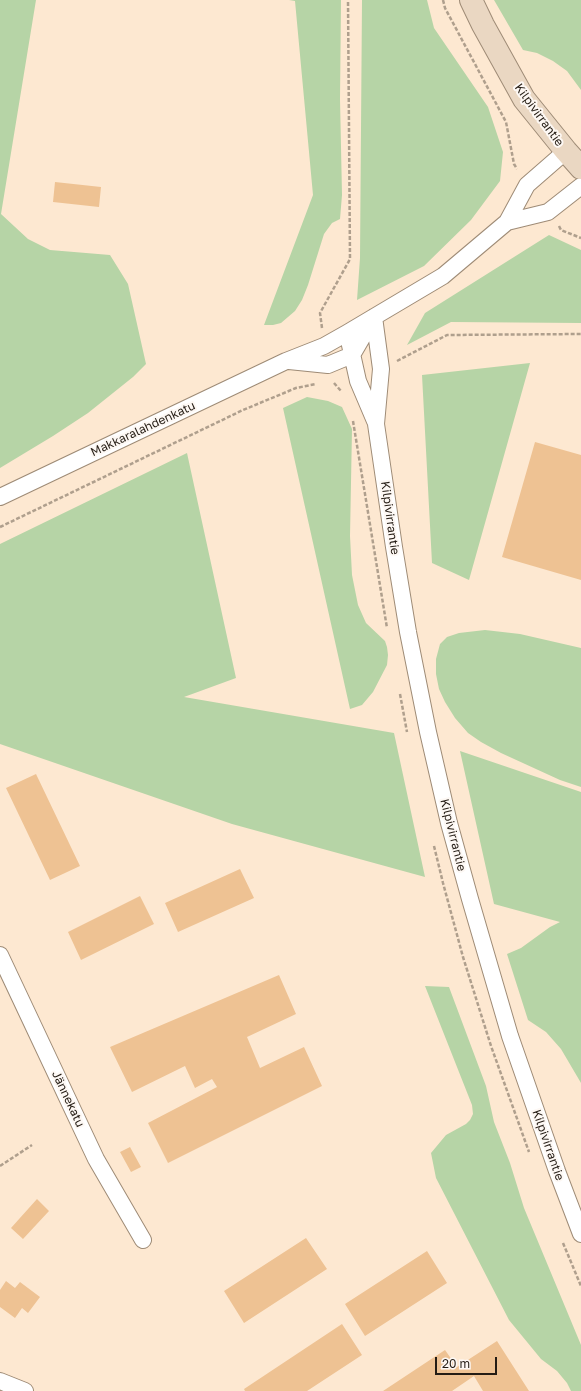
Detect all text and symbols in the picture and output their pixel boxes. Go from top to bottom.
street label: Kilpivirrantie [511,81,567,149]
street label: Makkaralahdenkatu [88,398,198,460]
street label: Kilpivirrantie [378,480,402,556]
street label: Kilpivirrantie [437,797,469,873]
street label: Jännekatu [49,1069,87,1129]
street label: Kilpivirrantie [529,1108,567,1182]
scale bar [437,1349,499,1375]
text: 20 m [442,1356,470,1371]

